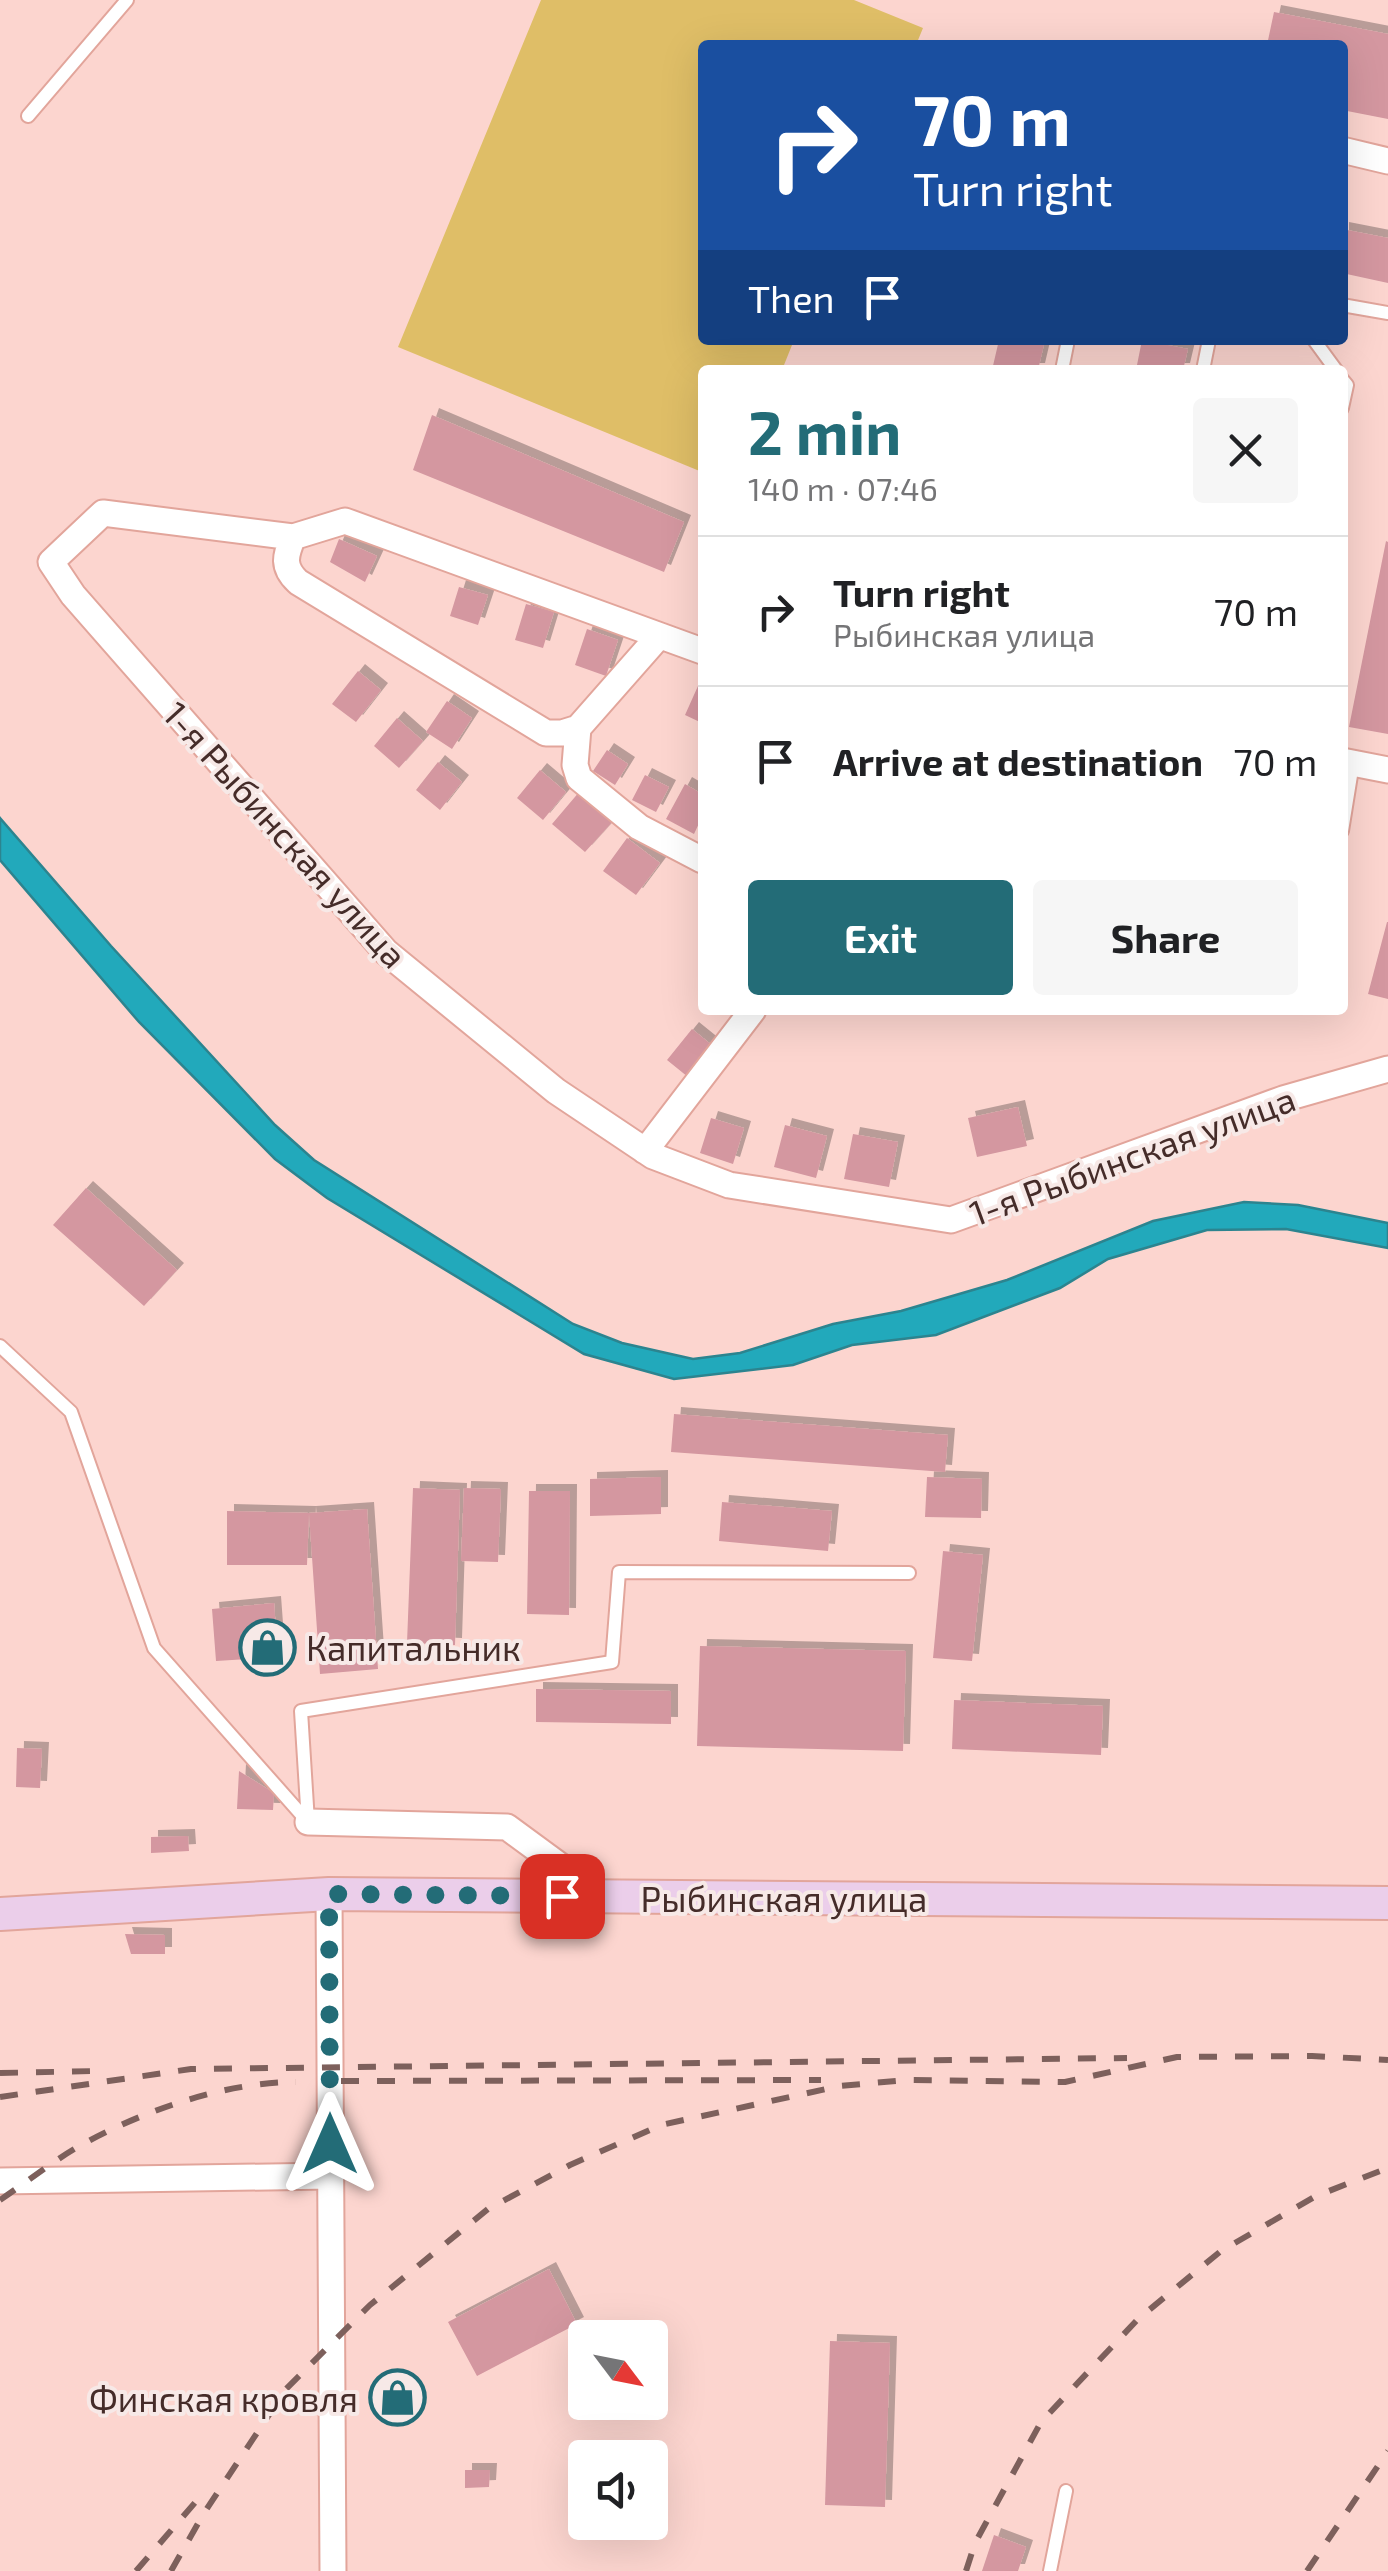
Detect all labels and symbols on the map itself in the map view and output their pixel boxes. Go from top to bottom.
street label: 1-я Рыбинская улица [155,692,416,976]
street label: 1-я Рыбинская улица [964,1077,1301,1234]
shop icon: Капитальник [237,1617,297,1677]
place label: Капитальник [306,1626,521,1668]
pin [520,1854,605,1939]
street label: Рыбинская улица [641,1877,927,1920]
position arrow [278,2092,382,2196]
north arrow [568,2320,668,2420]
shop icon: Финская кровля [367,2368,427,2428]
place label: Финская кровля [89,2377,358,2419]

